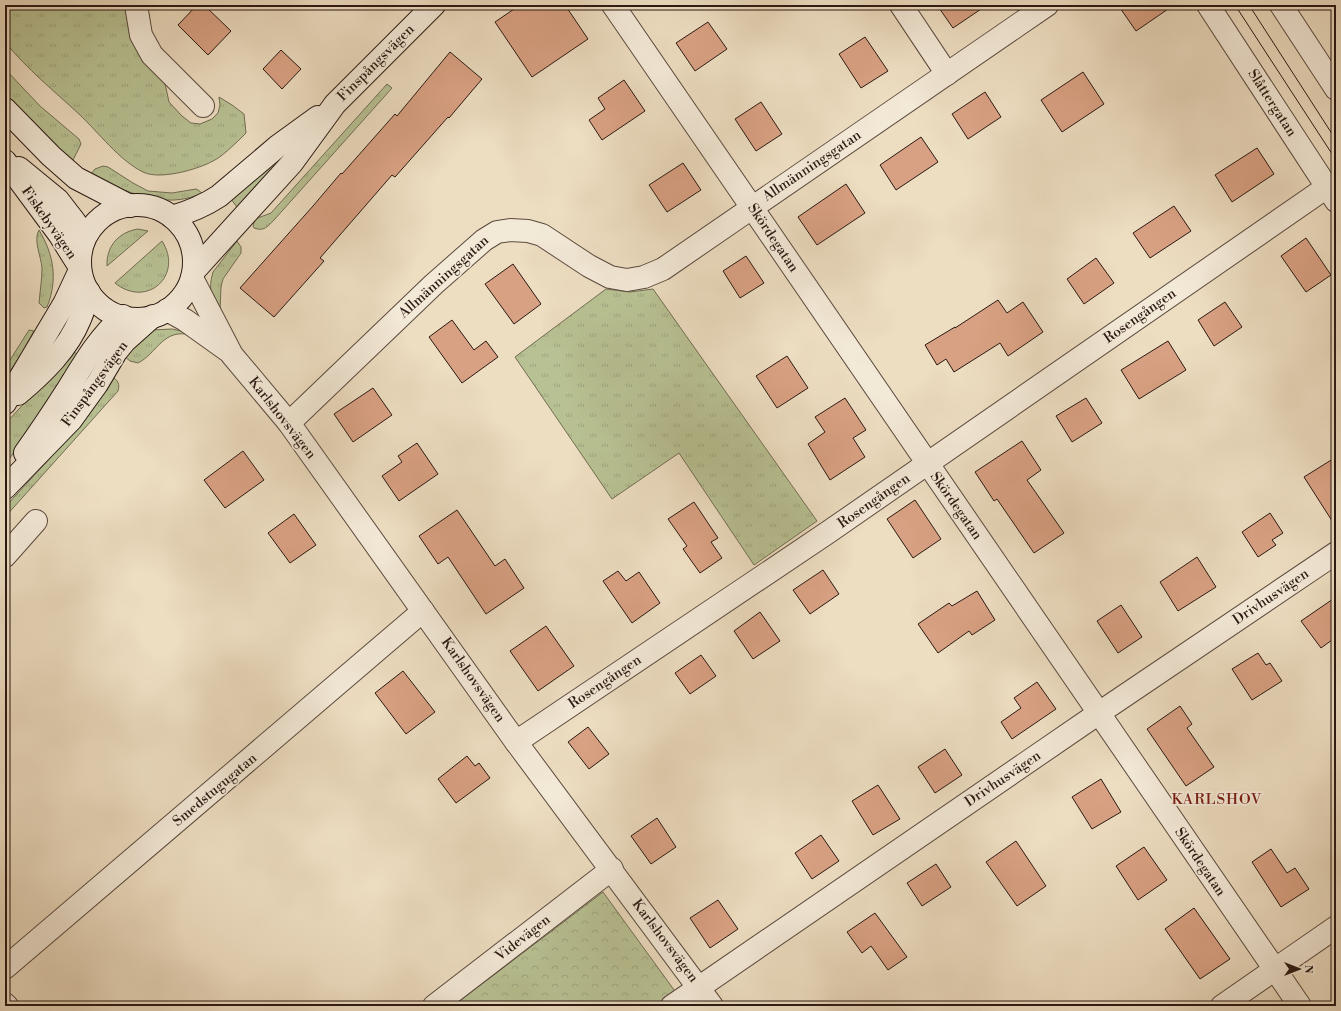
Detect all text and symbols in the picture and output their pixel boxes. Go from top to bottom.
street label: Finspångsvägen [334,20,419,105]
street label: Slåttergatan [1243,66,1301,141]
street label: Allmänningsgatan [758,126,865,206]
street label: Fiskebyvägen [17,183,81,264]
street label: Skördegatan [743,200,803,276]
street label: Allmänningsgatan [394,231,493,323]
street label: Rosengången [1100,284,1180,348]
street label: Finspångsvägen [58,337,133,430]
street label: Karlshovsvägen [244,373,320,463]
street label: Rosengången [834,469,914,533]
street label: Skördegatan [926,469,986,544]
street label: Drivhusvägen [1229,565,1313,629]
street label: Karlshovsvägen [437,634,509,727]
street label: Rosengången [565,651,645,713]
street label: Drivhusvägen [961,747,1045,811]
street label: Smedstugugatan [169,749,261,831]
district label: KARLSHOV [1172,790,1262,809]
street label: Skördegatan [1170,824,1230,900]
street label: Karlshovsvägen [628,896,703,987]
street label: Videvägen [491,910,555,966]
north arrow [1279,949,1319,989]
text: N [1301,965,1315,974]

